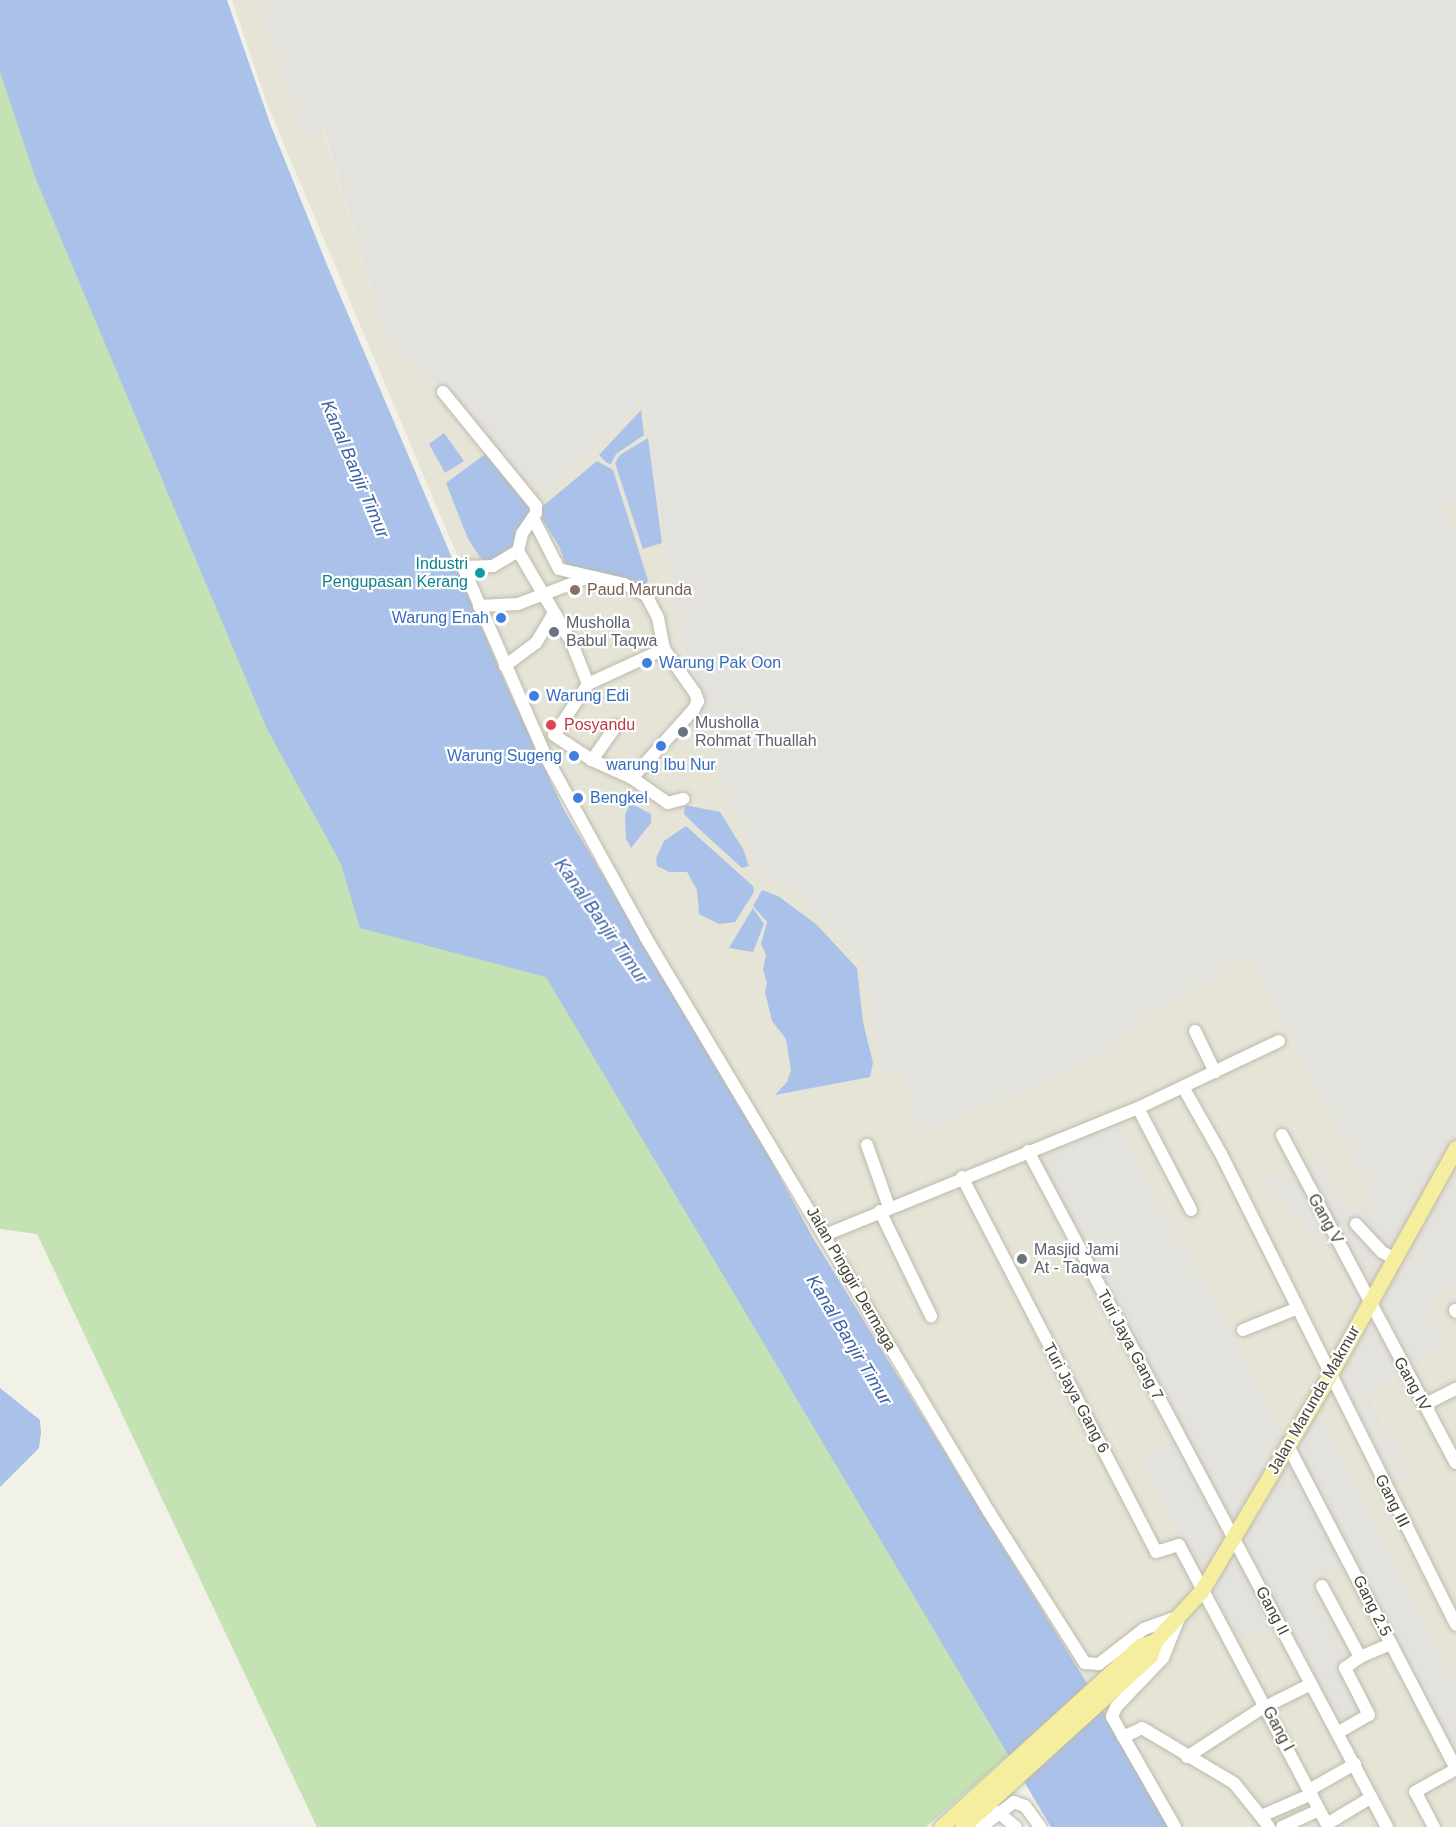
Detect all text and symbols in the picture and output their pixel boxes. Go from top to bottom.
water label: Kanal Banjir Timur [316,397,394,541]
place label: Industri Pengupasan Kerang [322,554,468,592]
marker: Industri Pengupasan Kerang [473,566,487,580]
place label: Paud Marunda [587,580,692,600]
marker: Paud Marunda [568,583,582,597]
place label: Warung Enah [392,608,489,628]
marker: Warung Enah [494,611,508,625]
place label: Musholla Babul Taqwa [566,613,658,651]
marker: Musholla Babul Taqwa [547,625,561,639]
place label: Warung Pak Oon [659,653,781,673]
marker: Warung Pak Oon [640,656,654,670]
place label: Warung Edi [546,686,629,706]
marker: Warung Edi [527,689,541,703]
place label: Musholla Rohmat Thuallah [695,713,817,751]
place label: Posyandu [564,715,635,735]
marker: Posyandu [542,716,560,734]
marker: Musholla Rohmat Thuallah [676,725,690,739]
marker: warung Ibu Nur [654,739,668,753]
place label: Warung Sugeng [447,746,562,766]
marker: Warung Sugeng [567,749,581,763]
place label: warung Ibu Nur [606,755,716,775]
place label: Bengkel [590,788,648,808]
marker: Bengkel [571,791,585,805]
water label: Kanal Banjir Timur [550,854,652,988]
street label: Gang V [1303,1191,1347,1247]
street label: Jalan Pinggir Dermaga [802,1204,900,1354]
place label: Masjid Jami At - Taqwa [1034,1240,1118,1278]
marker: Masjid Jami At - Taqwa [1015,1252,1029,1266]
water label: Kanal Banjir Timur [802,1271,896,1409]
street label: Turi Jaya Gang 7 [1093,1287,1167,1403]
street label: Jalan Marunda Makmur [1264,1322,1364,1478]
street label: Turi Jaya Gang 6 [1039,1340,1113,1456]
street label: Gang IV [1389,1354,1435,1414]
street label: Gang III [1371,1471,1413,1531]
street label: Gang 2.5 [1349,1572,1395,1640]
street label: Gang II [1251,1583,1293,1639]
street label: Gang I [1258,1703,1298,1755]

